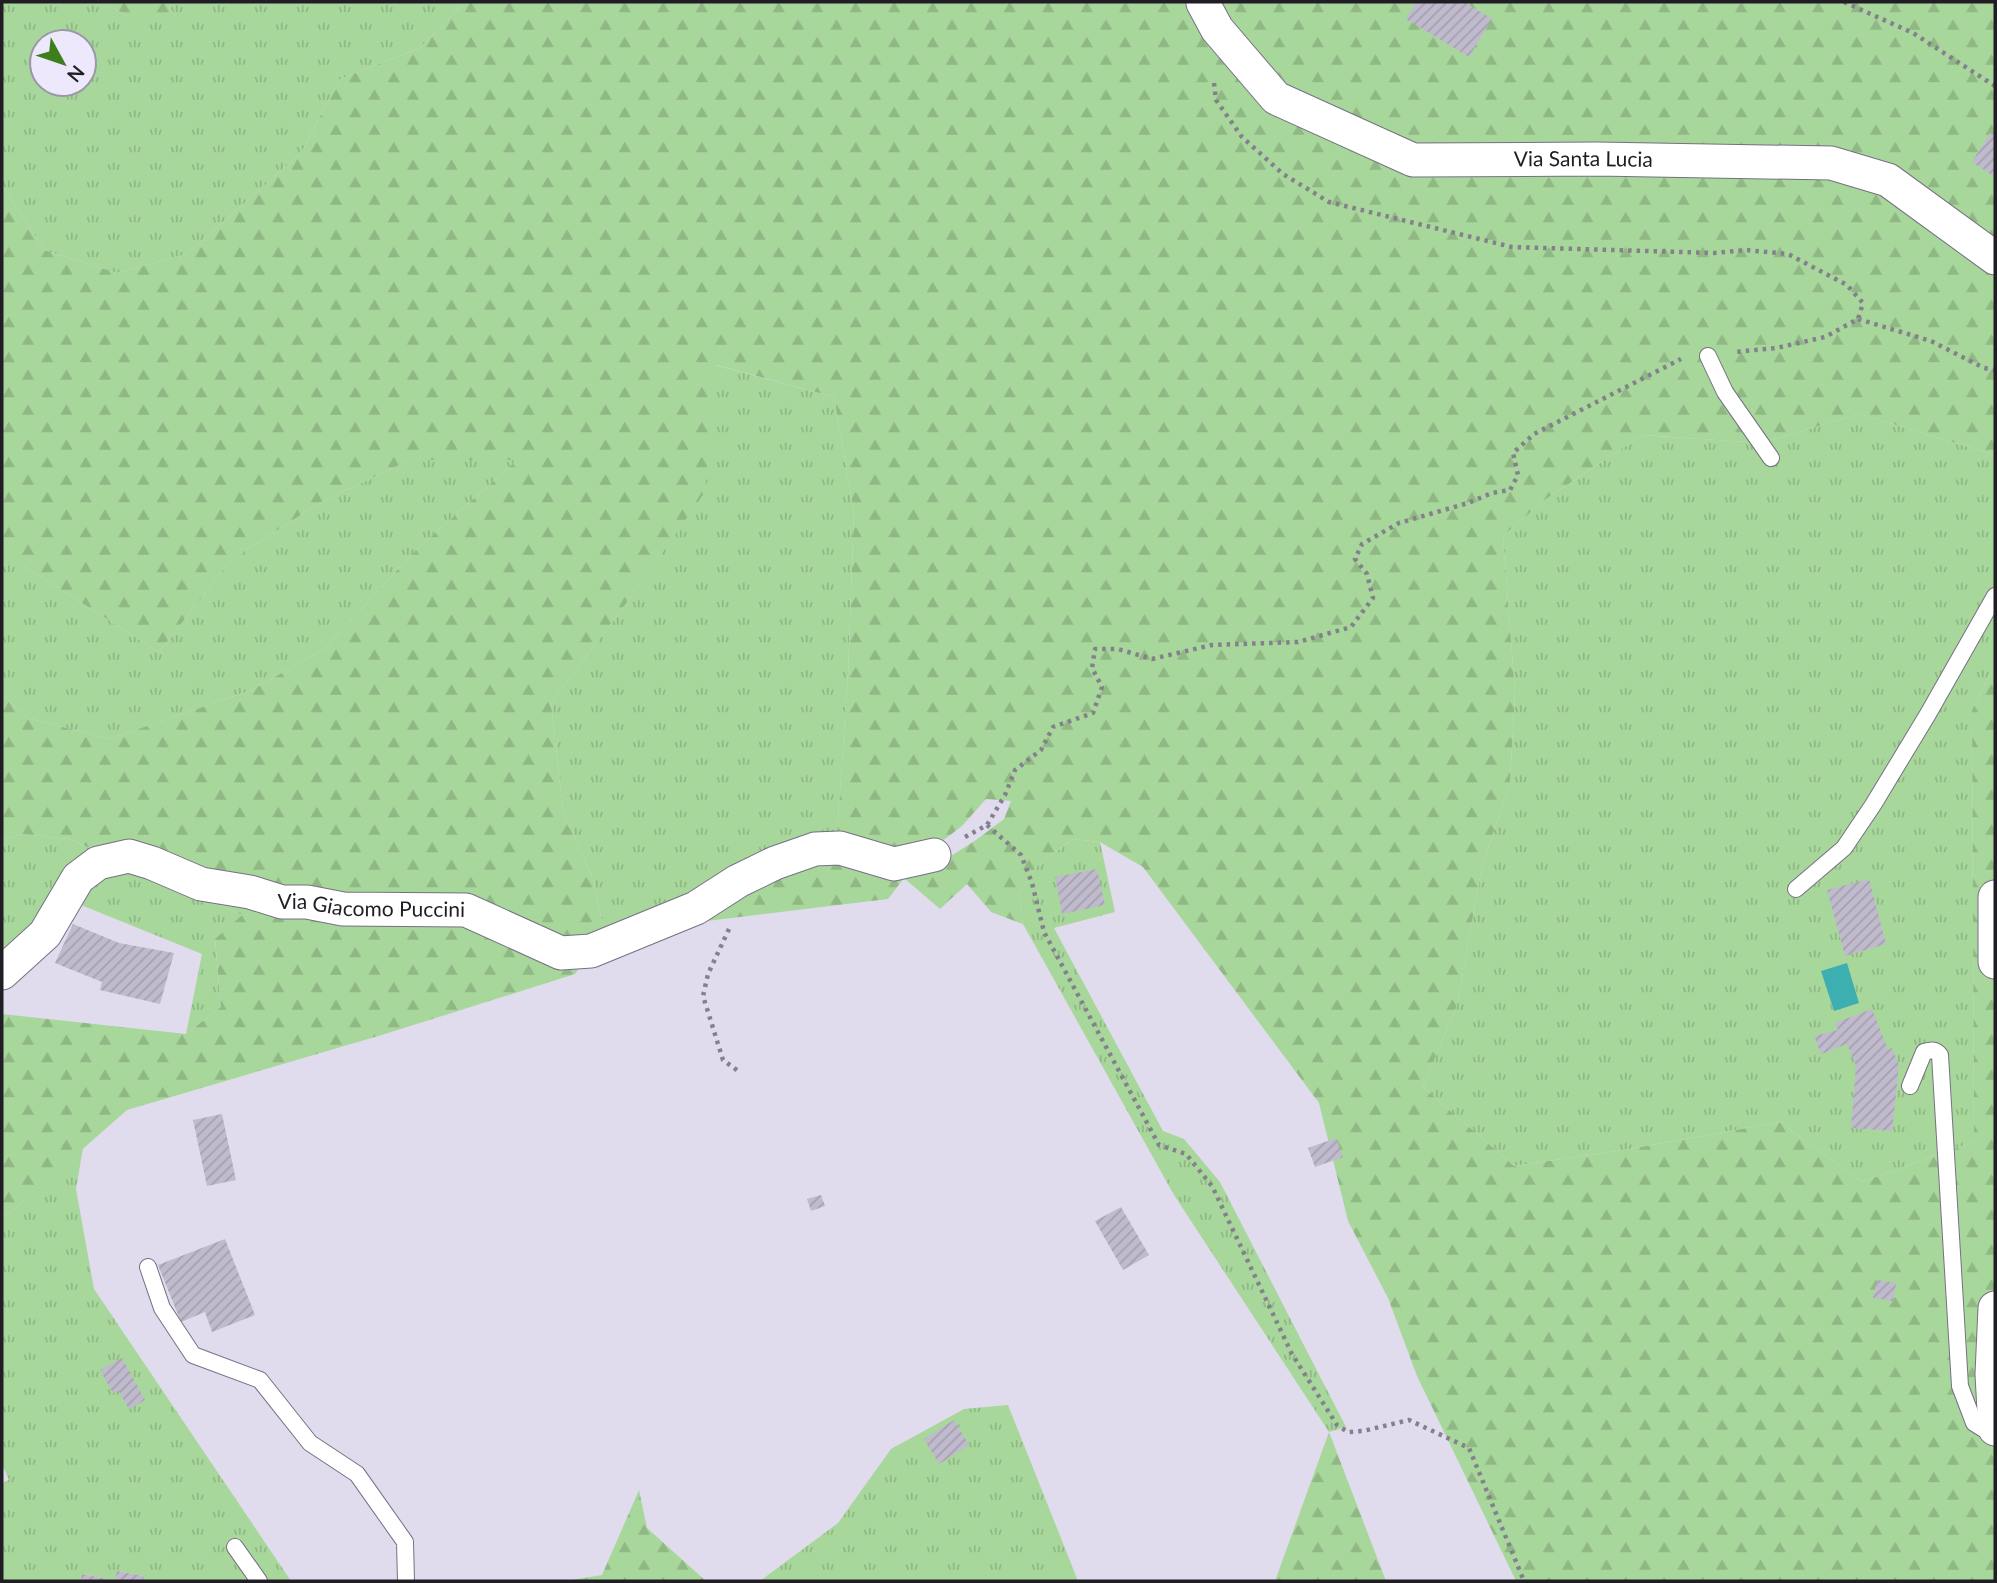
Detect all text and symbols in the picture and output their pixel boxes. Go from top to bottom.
north arrow [28,28,98,98]
text: N [63,61,90,87]
street label: Via Santa Lucia [1514,145,1653,171]
street label: Via Giacomo Puccini [278,888,465,921]

